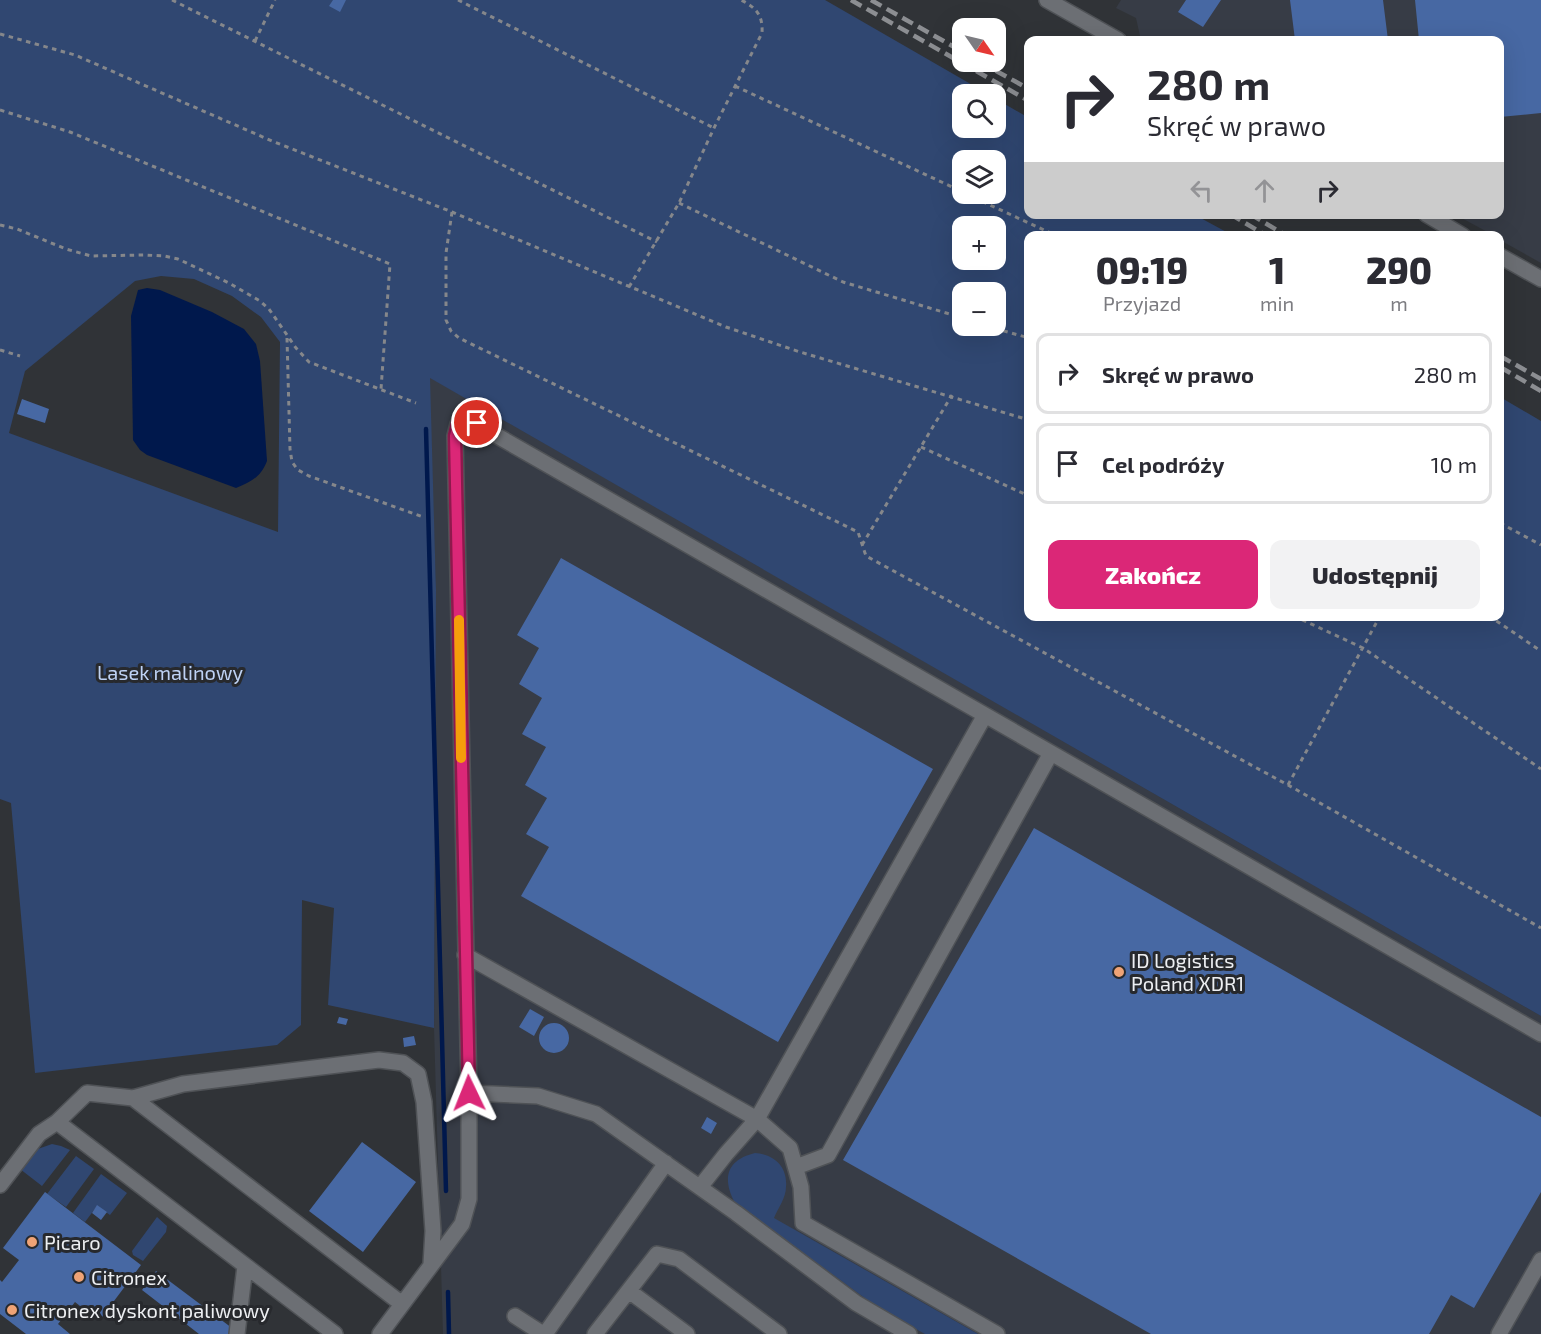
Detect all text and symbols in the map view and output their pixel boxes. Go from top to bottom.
north arrow [952,18,1006,72]
map controls [952,18,1006,336]
text: 280 m [1147,58,1270,108]
icon: right [1048,60,1126,138]
button: search [952,84,1006,138]
text: Skręć w prawo [1147,109,1326,141]
button: layers [952,150,1006,204]
icon: left [1185,174,1218,207]
icon: ahead [1248,174,1281,207]
icon: right [1311,174,1344,207]
button: + [952,216,1006,270]
text: 09:19 [1096,248,1188,291]
text: 1 [1269,248,1285,291]
text: 290 [1366,248,1432,291]
button: − [952,282,1006,336]
text: Przyjazd [1103,291,1181,315]
text: min [1260,291,1294,315]
text: m [1390,291,1408,315]
icon: right [1051,357,1084,390]
text: Skręć w prawo [1102,361,1254,387]
text: 280 m [1414,361,1477,387]
pin [451,397,502,448]
icon: arrive [460,406,493,439]
icon: arrive [1051,447,1084,480]
text: Cel podróży [1102,451,1224,477]
text: 10 m [1431,451,1477,477]
button: Zakończ [1048,540,1258,609]
button: Udostępnij [1270,540,1480,609]
park label: Lasek malinowy [97,660,243,684]
place label: ID Logistics Poland XDR1 [1131,948,1244,995]
marker: ID Logistics Poland XDR1 [1112,965,1126,979]
position arrow [437,1061,501,1125]
place label: Picaro [44,1230,101,1254]
marker: Picaro [25,1235,39,1249]
place label: Citronex [91,1265,167,1289]
marker: Citronex [72,1270,86,1284]
place label: Citronex dyskont paliwowy [24,1298,270,1322]
marker: Citronex dyskont paliwowy [5,1303,19,1317]

